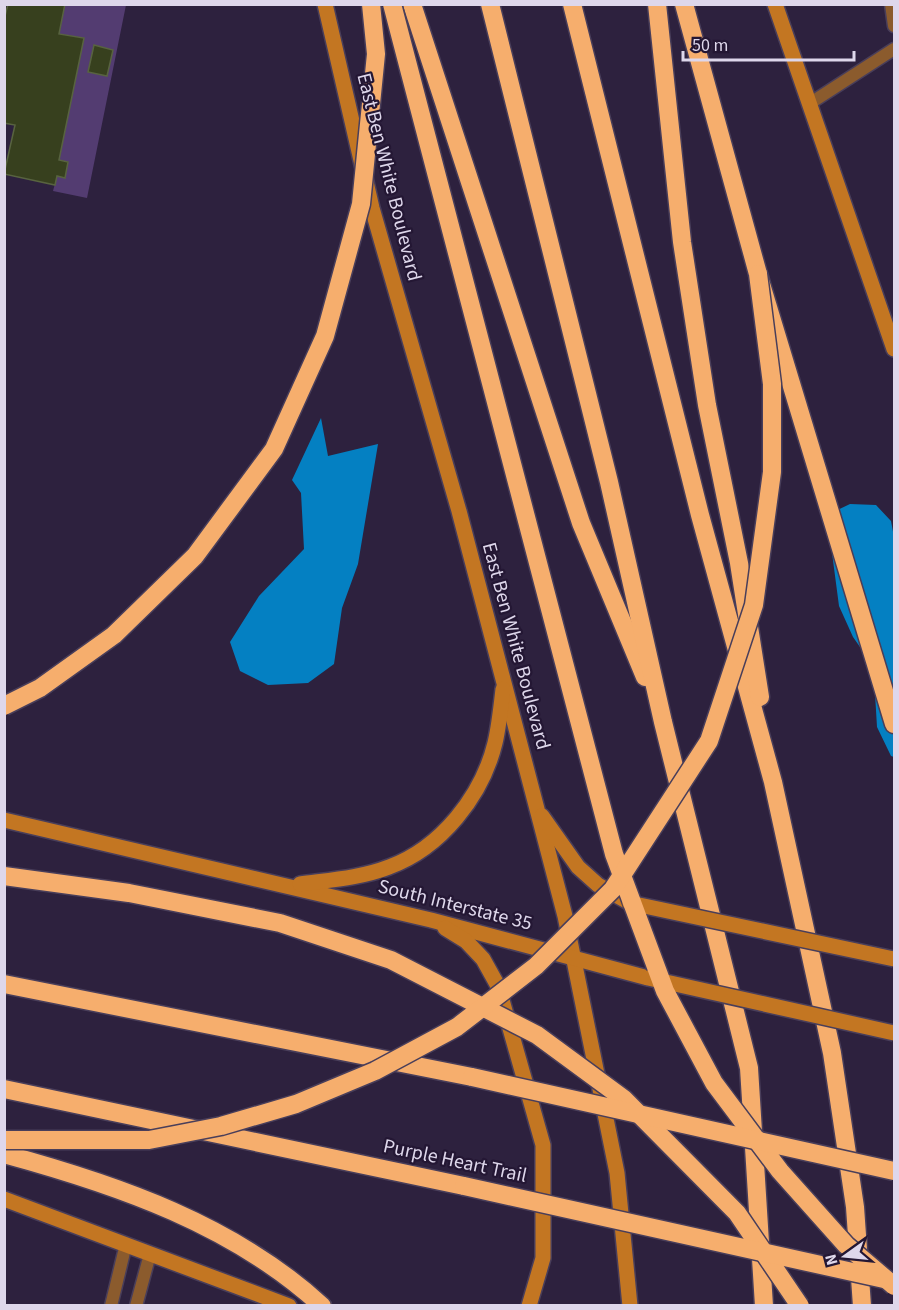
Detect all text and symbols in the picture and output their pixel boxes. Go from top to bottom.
scale bar [683,24,854,62]
text: 50 m [692,33,728,58]
street label: East Ben White Boulevard [350,70,428,284]
street label: East Ben White Boulevard [475,539,557,753]
street label: South Interstate 35 [375,872,535,938]
street label: Purple Heart Trail [381,1132,529,1190]
north arrow [815,1226,875,1286]
text: N [819,1252,843,1268]

